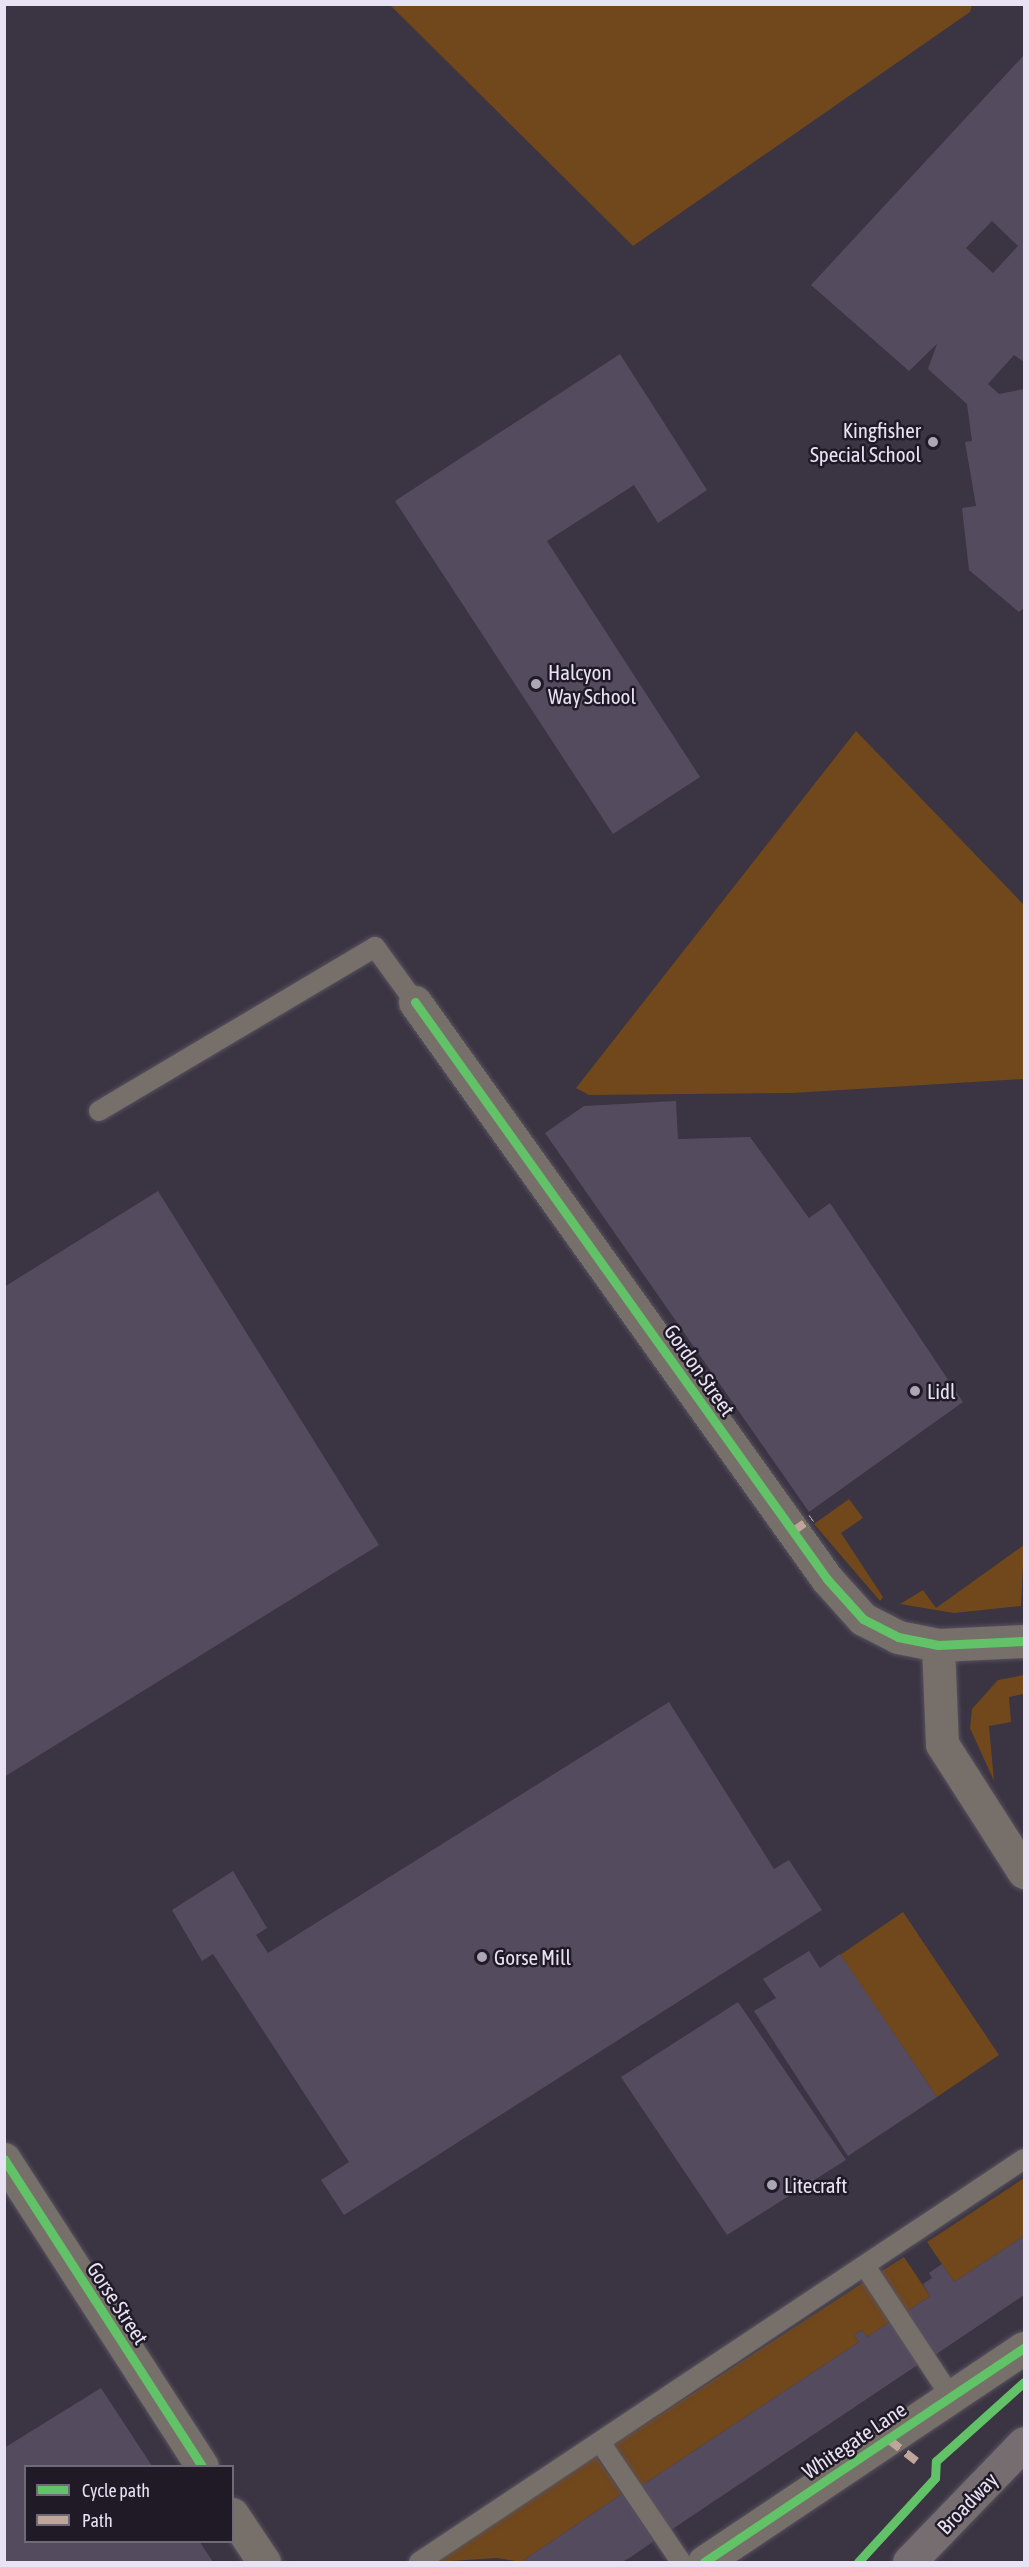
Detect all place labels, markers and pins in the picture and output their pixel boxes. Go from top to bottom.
place label: Kingfisher Special School [810,417,921,467]
marker: Kingfisher Special School [926,435,940,449]
place label: Halcyon Way School [548,659,636,709]
marker: Halcyon Way School [529,677,543,691]
place label: Lidl [927,1378,955,1404]
marker: Lidl [908,1384,922,1398]
place label: Gorse Mill [494,1944,571,1970]
marker: Gorse Mill [475,1950,489,1964]
place label: Litecraft [784,2172,847,2198]
marker: Litecraft [765,2178,779,2192]

